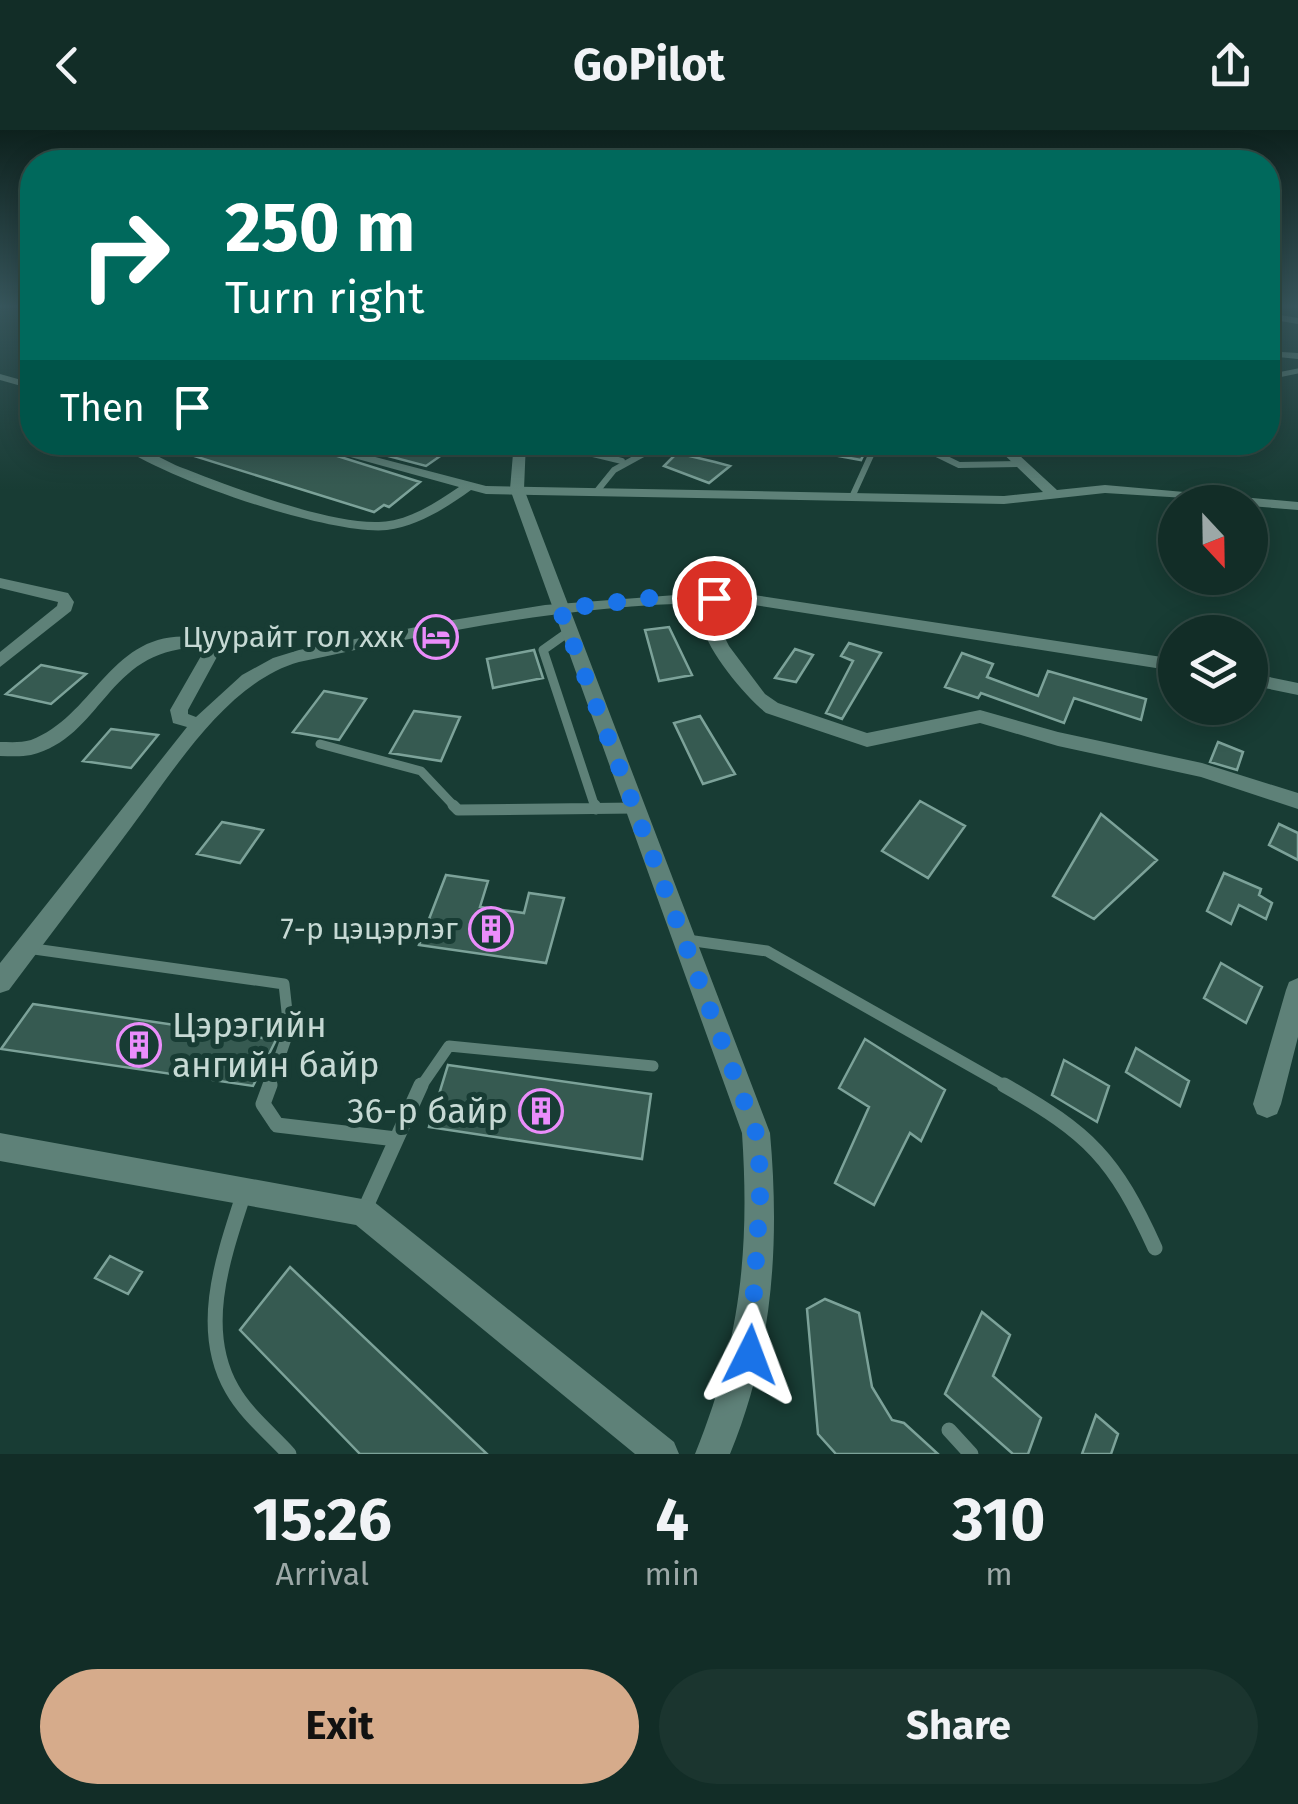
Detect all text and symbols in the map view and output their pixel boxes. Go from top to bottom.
icon: back [40,38,95,93]
text: GoPilot [573,38,725,92]
icon: share [1203,38,1258,93]
text: 250 m [225,186,415,270]
icon: right [60,190,190,320]
text: Turn right [225,271,424,325]
icon: arrive [165,380,220,435]
text: Then [60,385,145,431]
north arrow [1158,485,1268,595]
map controls [1158,485,1268,725]
pin [672,556,757,641]
icon: arrive [687,571,742,626]
hotel icon: Цуурайт гол ххк [413,614,459,660]
button: layers [1158,615,1268,725]
place label: Цуурайт гол ххк [182,619,404,655]
building icon: 7-р цэцэрлэг [468,906,514,952]
place label: 7-р цэцэрлэг [280,911,458,947]
place label: Цэрэгийн ангийн байр [172,1004,380,1086]
building icon: Цэрэгийн ангийн байр [116,1022,162,1068]
building icon: 36-р байр [518,1088,564,1134]
place label: 36-р байр [347,1090,508,1132]
position arrow [698,1303,802,1407]
text: 15:26 [253,1484,392,1556]
text: 4 [655,1484,689,1556]
text: 310 [952,1484,1045,1556]
text: Arrival [275,1555,369,1593]
text: min [645,1555,700,1593]
text: m [985,1555,1013,1593]
button: Exit [40,1669,639,1784]
button: Share [659,1669,1258,1784]

